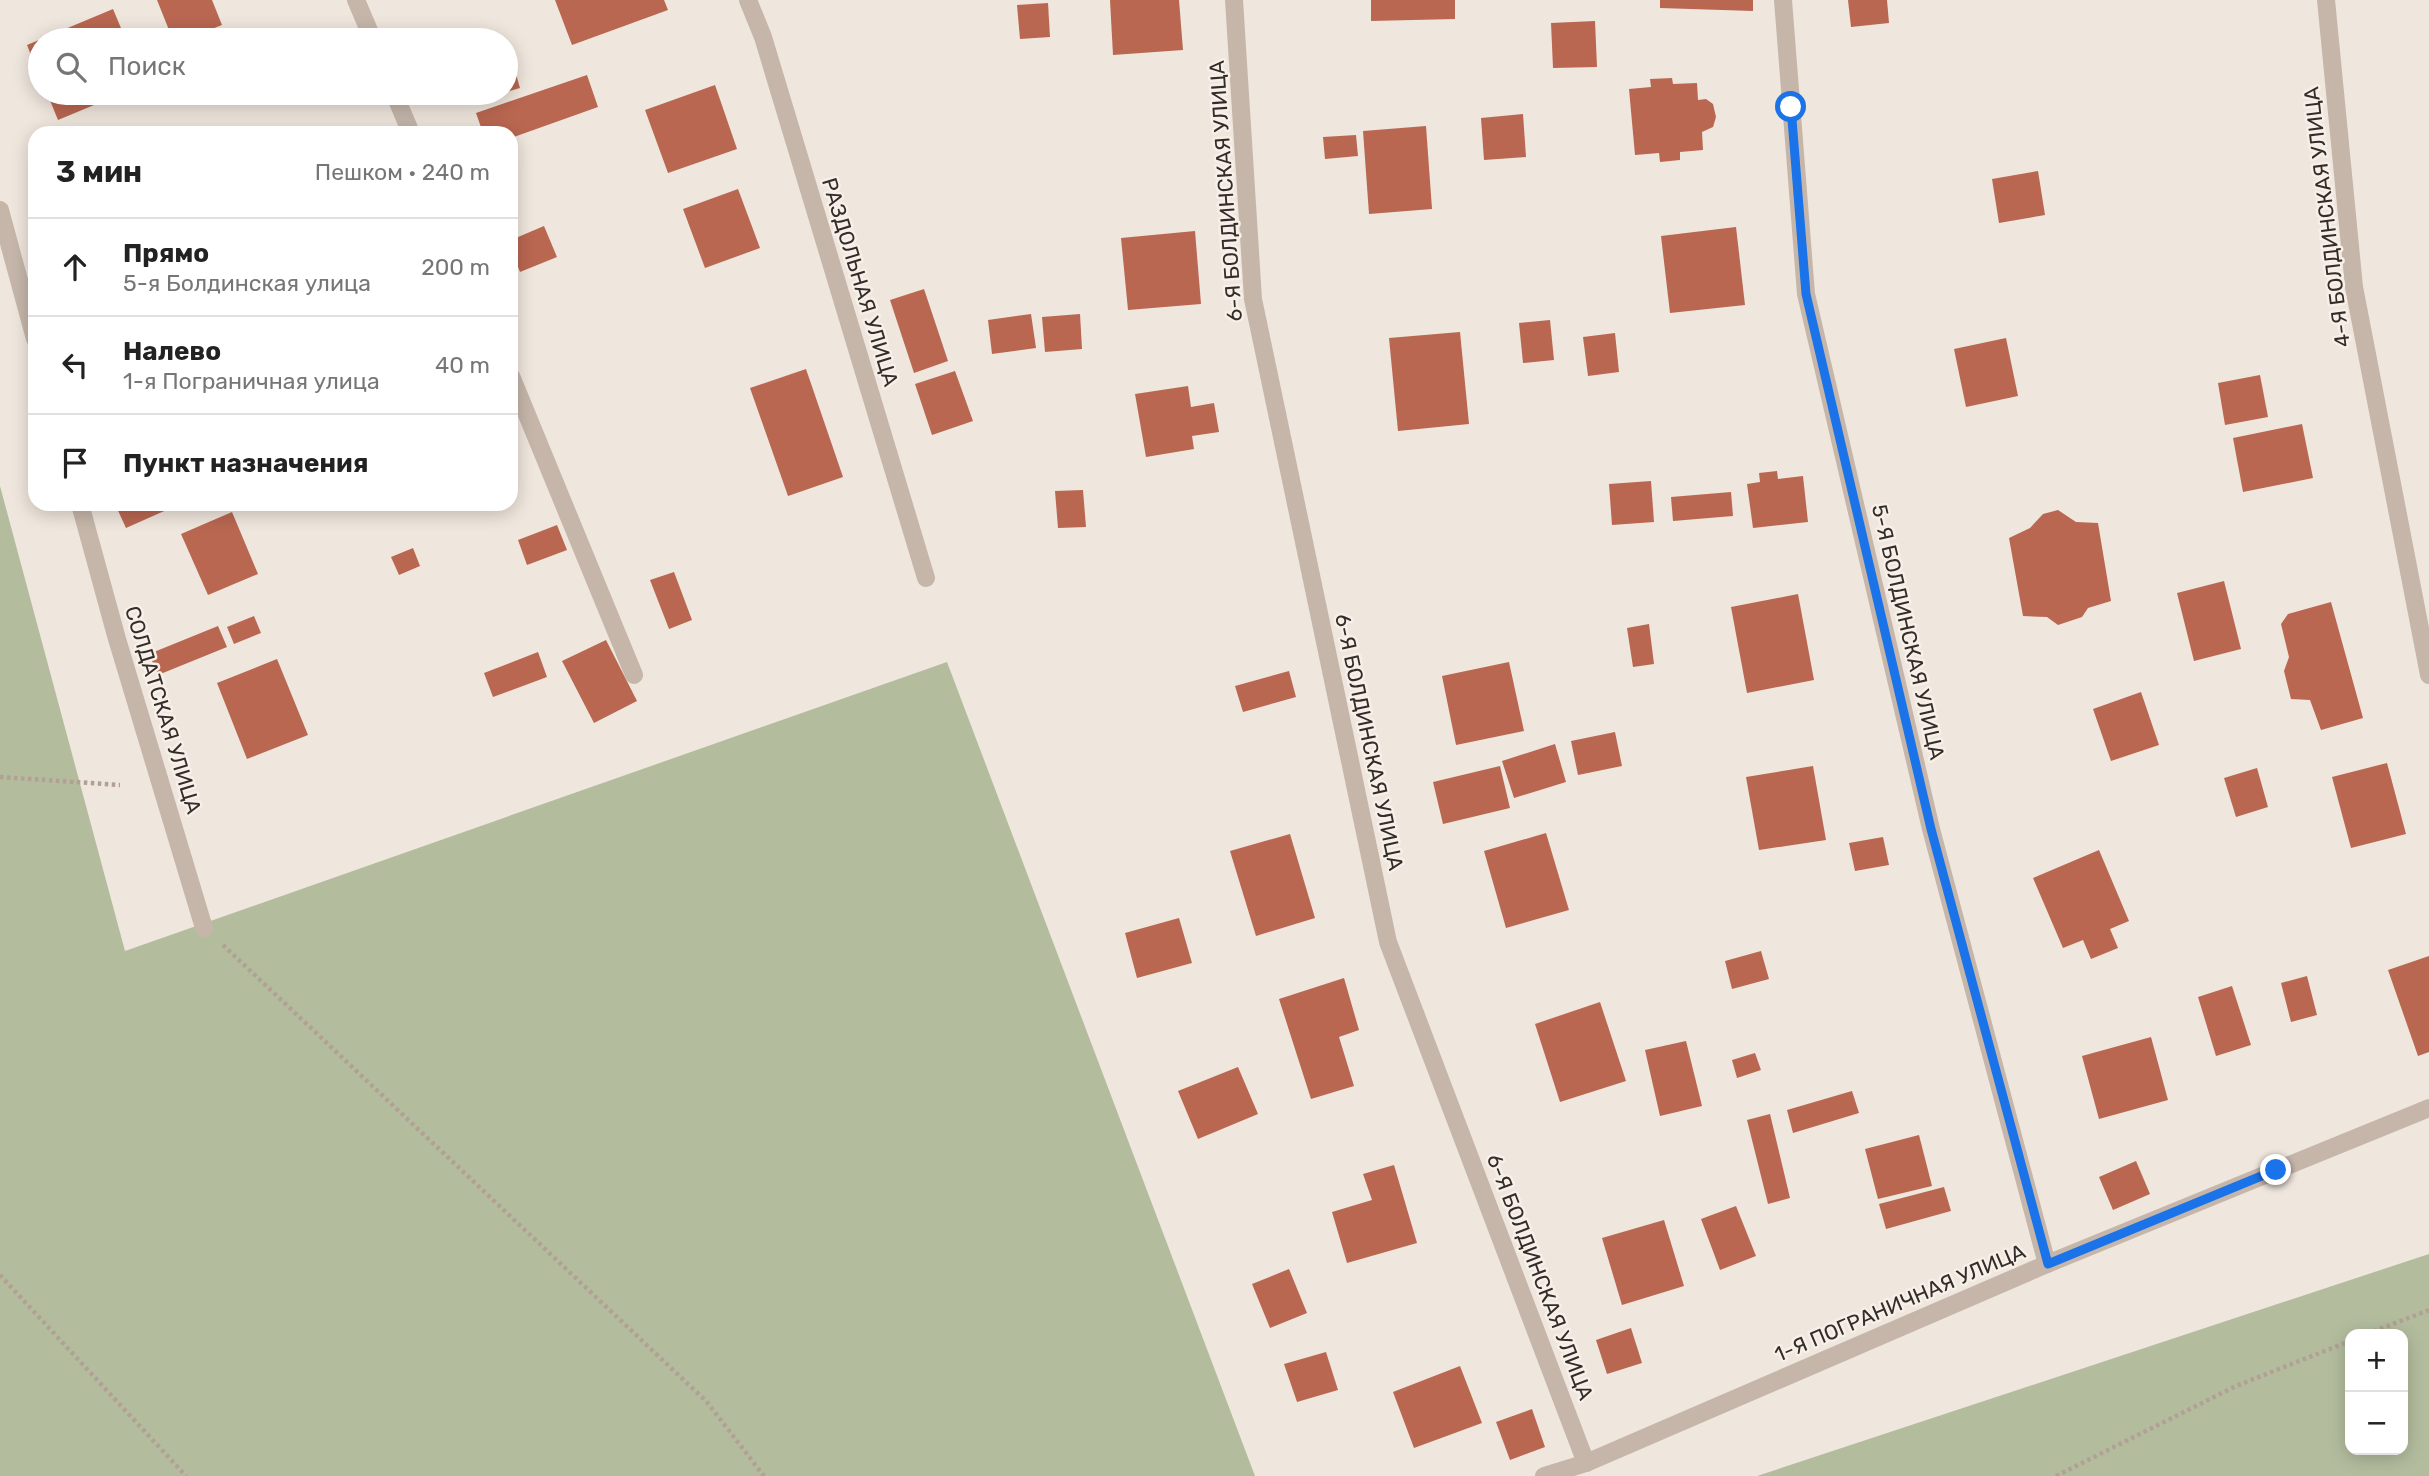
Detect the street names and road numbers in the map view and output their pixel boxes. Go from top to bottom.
street label: 6-Я БОЛДИНСКАЯ УЛИЦА [1204,60,1247,322]
street label: 4-Я БОЛДИНСКАЯ УЛИЦА [2298,86,2355,349]
street label: РАЗДОЛЬНАЯ УЛИЦА [817,175,904,389]
street label: 5-Я БОЛДИНСКАЯ УЛИЦА [1867,502,1950,762]
street label: СОЛДАТСКАЯ УЛИЦА [120,603,207,817]
street label: 6-Я БОЛДИНСКАЯ УЛИЦА [1330,611,1409,872]
street label: 6-Я БОЛДИНСКАЯ УЛИЦА [1482,1150,1599,1403]
street label: 1-Я ПОГРАНИЧНАЯ УЛИЦА [1771,1238,2029,1367]

